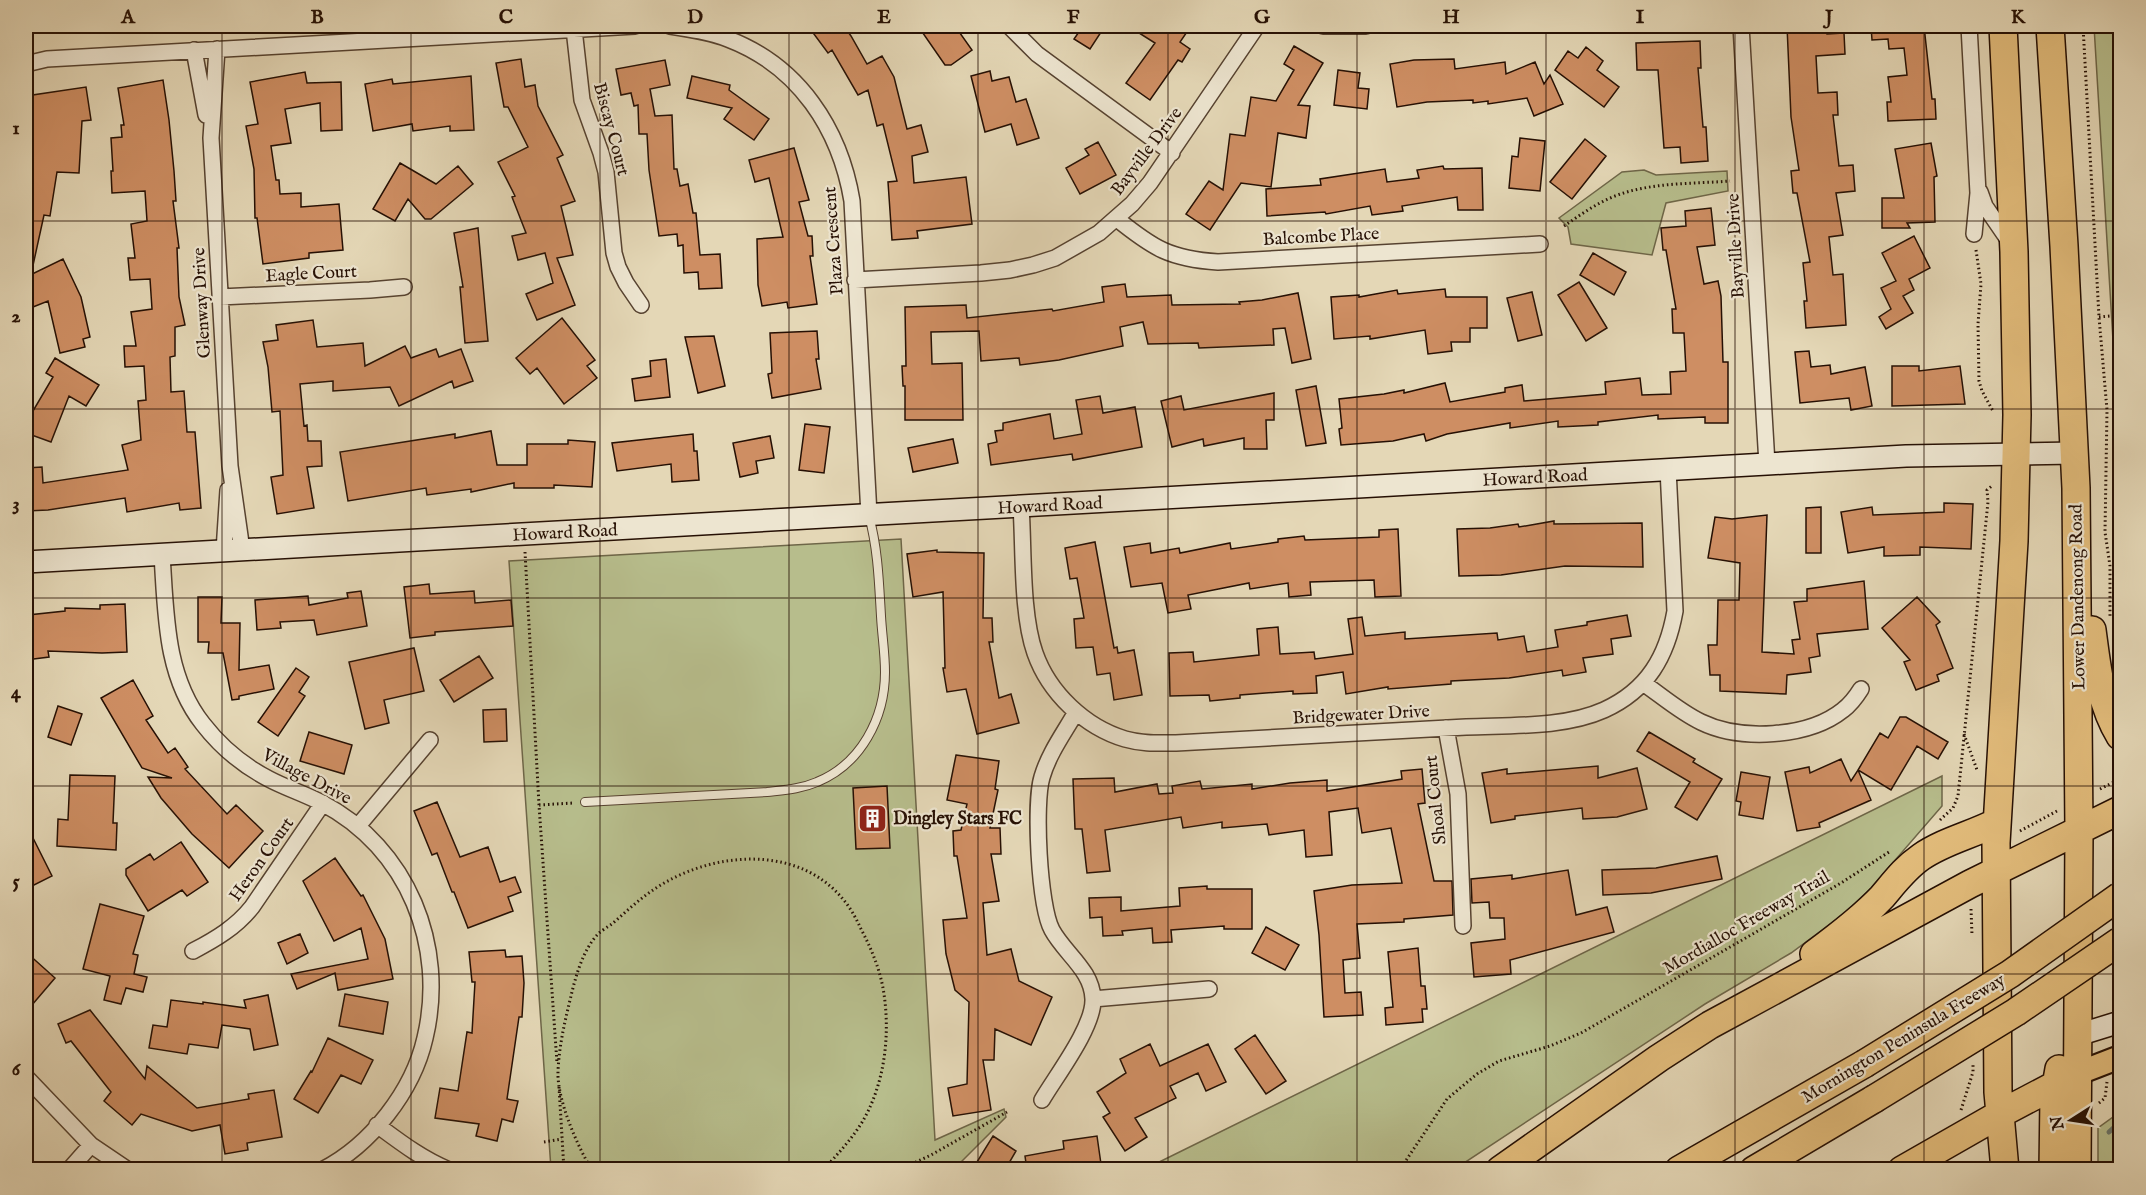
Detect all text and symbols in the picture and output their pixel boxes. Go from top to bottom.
text: A [120,5,136,30]
text: B [310,5,324,30]
text: C [499,5,513,30]
text: D [687,5,703,30]
text: E [877,5,891,30]
text: F [1067,5,1080,30]
text: G [1254,5,1271,30]
text: H [1442,5,1460,30]
text: I [1636,5,1645,30]
text: J [1822,5,1834,30]
text: K [2011,5,2027,30]
street label: Biscay Court [587,80,634,179]
street label: Bayville Drive [1106,103,1188,201]
text: 1 [12,116,20,141]
street label: Plaza Crescent [819,186,850,296]
street label: Bayville Drive [1722,193,1751,299]
street label: Balcombe Place [1262,223,1380,252]
street label: Glenway Drive [188,247,217,359]
street label: Eagle Court [265,261,357,288]
text: 2 [11,304,21,329]
street label: Howard Road [1482,464,1589,493]
text: 3 [12,492,20,517]
street label: Howard Road [997,492,1104,521]
street label: Lower Dandenong Road [2065,503,2092,690]
street label: Howard Road [512,519,619,548]
text: 4 [11,680,22,705]
street label: Bridgewater Drive [1292,700,1430,731]
street label: Village Drive [257,744,355,811]
street label: Shoal Court [1420,754,1453,846]
building icon: Dingley Stars FC [856,802,888,834]
place label: Dingley Stars FC [893,808,1022,831]
street label: Heron Court [225,813,300,907]
street label: Mordialloc Freeway Trail [1659,866,1834,980]
text: 5 [12,869,20,894]
street label: Mornington Peninsula Freeway [1798,969,2010,1109]
text: 6 [12,1057,22,1082]
north arrow [2041,1090,2101,1150]
text: N [2047,1114,2070,1133]

